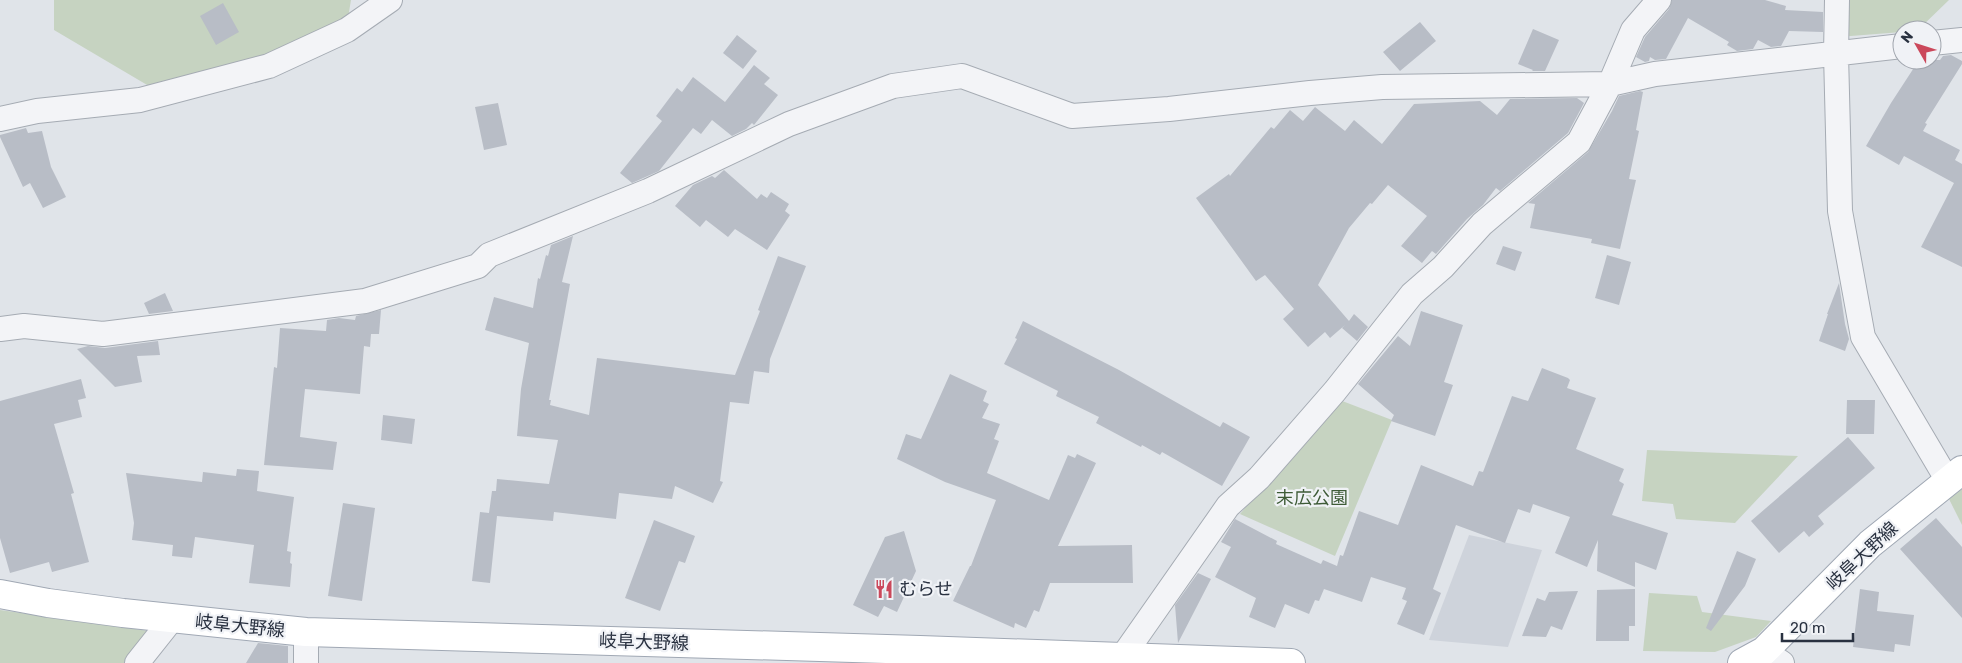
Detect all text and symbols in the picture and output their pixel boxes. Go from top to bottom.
north arrow [1892,20,1942,70]
text: N [1898,28,1917,46]
park label: 末広公園 [1276,487,1348,509]
street label: 岐阜大野線 [1822,517,1902,595]
restaurant icon: むらせ [873,578,895,600]
place label: むらせ [899,578,953,600]
street label: 岐阜大野線 [194,610,286,642]
scale bar [1782,610,1853,642]
text: 20 m [1790,619,1825,637]
street label: 岐阜大野線 [599,629,689,655]

